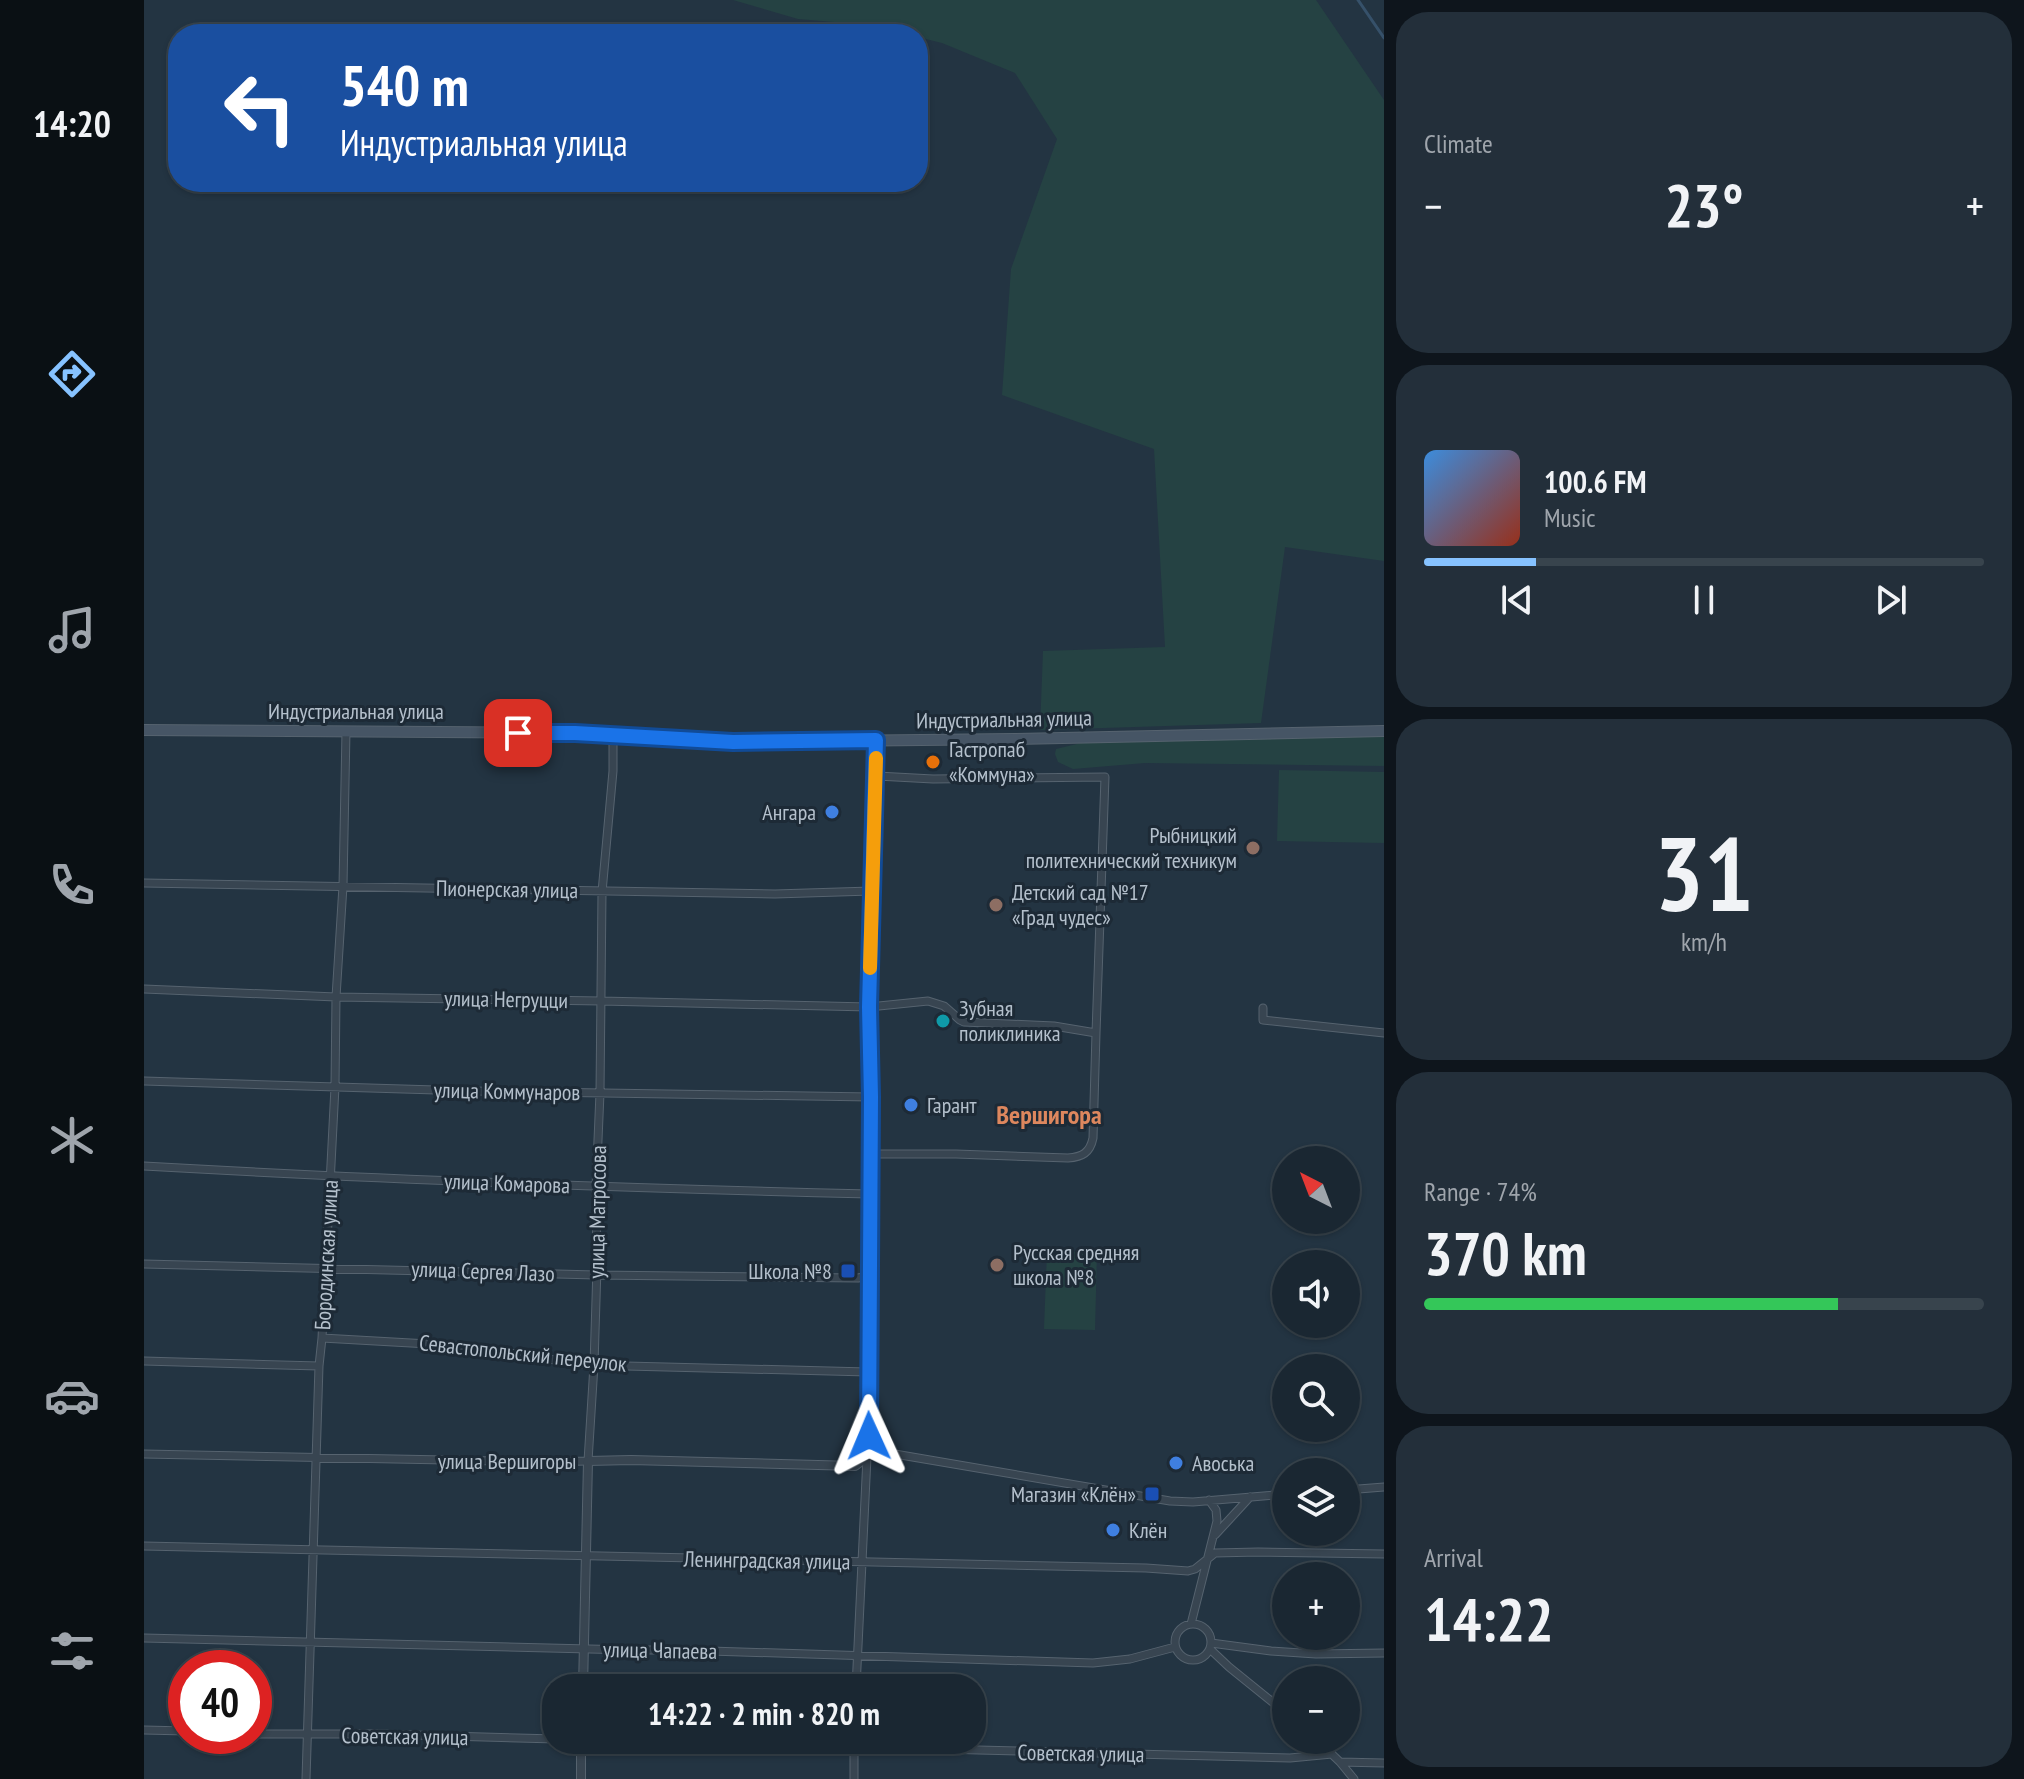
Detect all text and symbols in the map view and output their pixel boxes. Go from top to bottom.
text: 540 m [340,49,469,121]
icon: left [208,56,312,160]
text: 14:20 [33,100,111,147]
text: Индустриальная улица [340,119,628,166]
text: Climate [1424,127,1493,160]
text: 23° [1664,166,1744,244]
text: − [1424,177,1442,234]
text: + [1966,177,1984,234]
icon: directions [44,346,100,402]
text: 100.6 FM [1544,462,1646,501]
text: Music [1544,501,1596,534]
icon: previous [1495,578,1539,622]
icon: pause [1682,578,1726,622]
icon: next [1869,578,1913,622]
icon: music [44,602,100,658]
street label: Индустриальная улица [268,697,444,725]
pin [484,699,552,767]
street label: Индустриальная улица [916,703,1092,735]
icon: arrive [496,711,540,755]
place label: Гастропаб «Коммуна» [949,735,1035,788]
marker: Гастропаб «Коммуна» [924,753,942,771]
place label: Ангара [762,798,816,826]
marker: Ангара [823,803,841,821]
text: 31 [1654,805,1754,940]
place label: Рыбницкий политехнический техникум [1026,821,1237,874]
marker: Рыбницкий политехнический техникум [1244,839,1262,857]
icon: phone [44,857,100,913]
street label: Пионерская улица [436,874,578,904]
place label: Детский сад №17 «Град чудес» [1012,878,1149,931]
marker: Детский сад №17 «Град чудес» [987,896,1005,914]
text: km/h [1681,925,1727,958]
street label: улица Негруцци [444,984,568,1014]
place label: Зубная поликлиника [959,994,1061,1047]
marker: Зубная поликлиника [934,1012,952,1030]
street label: улица Коммунаров [433,1076,581,1106]
place label: Гарант [927,1091,978,1119]
marker: Гарант [902,1096,920,1114]
district label: Вершигора [996,1098,1102,1131]
icon: climate [44,1112,100,1168]
street label: улица Матросова [582,1145,612,1279]
north arrow [1272,1146,1360,1234]
map controls [1272,1146,1360,1754]
street label: улица Комарова [443,1167,571,1199]
text: Range · 74% [1424,1175,1537,1208]
street label: Бородинская улица [308,1179,344,1331]
text: 370 km [1424,1214,1587,1292]
place label: Русская средняя школа №8 [1013,1238,1139,1291]
button: sound [1272,1250,1360,1338]
street label: улица Сергея Лазо [411,1255,555,1287]
marker: Русская средняя школа №8 [988,1256,1006,1274]
place label: Школа №8 [748,1257,832,1285]
marker: Школа №8 [839,1262,857,1280]
street label: Севастопольский переулок [418,1328,629,1378]
button: search [1272,1354,1360,1442]
icon: car [44,1368,100,1424]
position arrow [827,1394,911,1478]
street label: улица Вершигоры [438,1447,576,1475]
place label: Авоська [1192,1449,1254,1477]
marker: Авоська [1167,1454,1185,1472]
button: layers [1272,1458,1360,1546]
place label: Магазин «Клён» [1011,1480,1136,1508]
marker: Магазин «Клён» [1143,1485,1161,1503]
place label: Клён [1129,1516,1167,1544]
marker: Клён [1104,1521,1122,1539]
text: Arrival [1424,1541,1483,1574]
street label: Ленинградская улица [682,1545,851,1575]
button: + [1272,1562,1360,1650]
text: 14:22 [1424,1580,1554,1658]
icon: filters [44,1623,100,1679]
street label: улица Чапаева [603,1635,717,1665]
speed limit sign: 40 [168,1650,272,1754]
button: − [1272,1666,1360,1754]
text: 14:22 · 2 min · 820 m [648,1694,880,1733]
street label: Советская улица [341,1721,469,1751]
street label: Советская улица [1017,1738,1145,1768]

